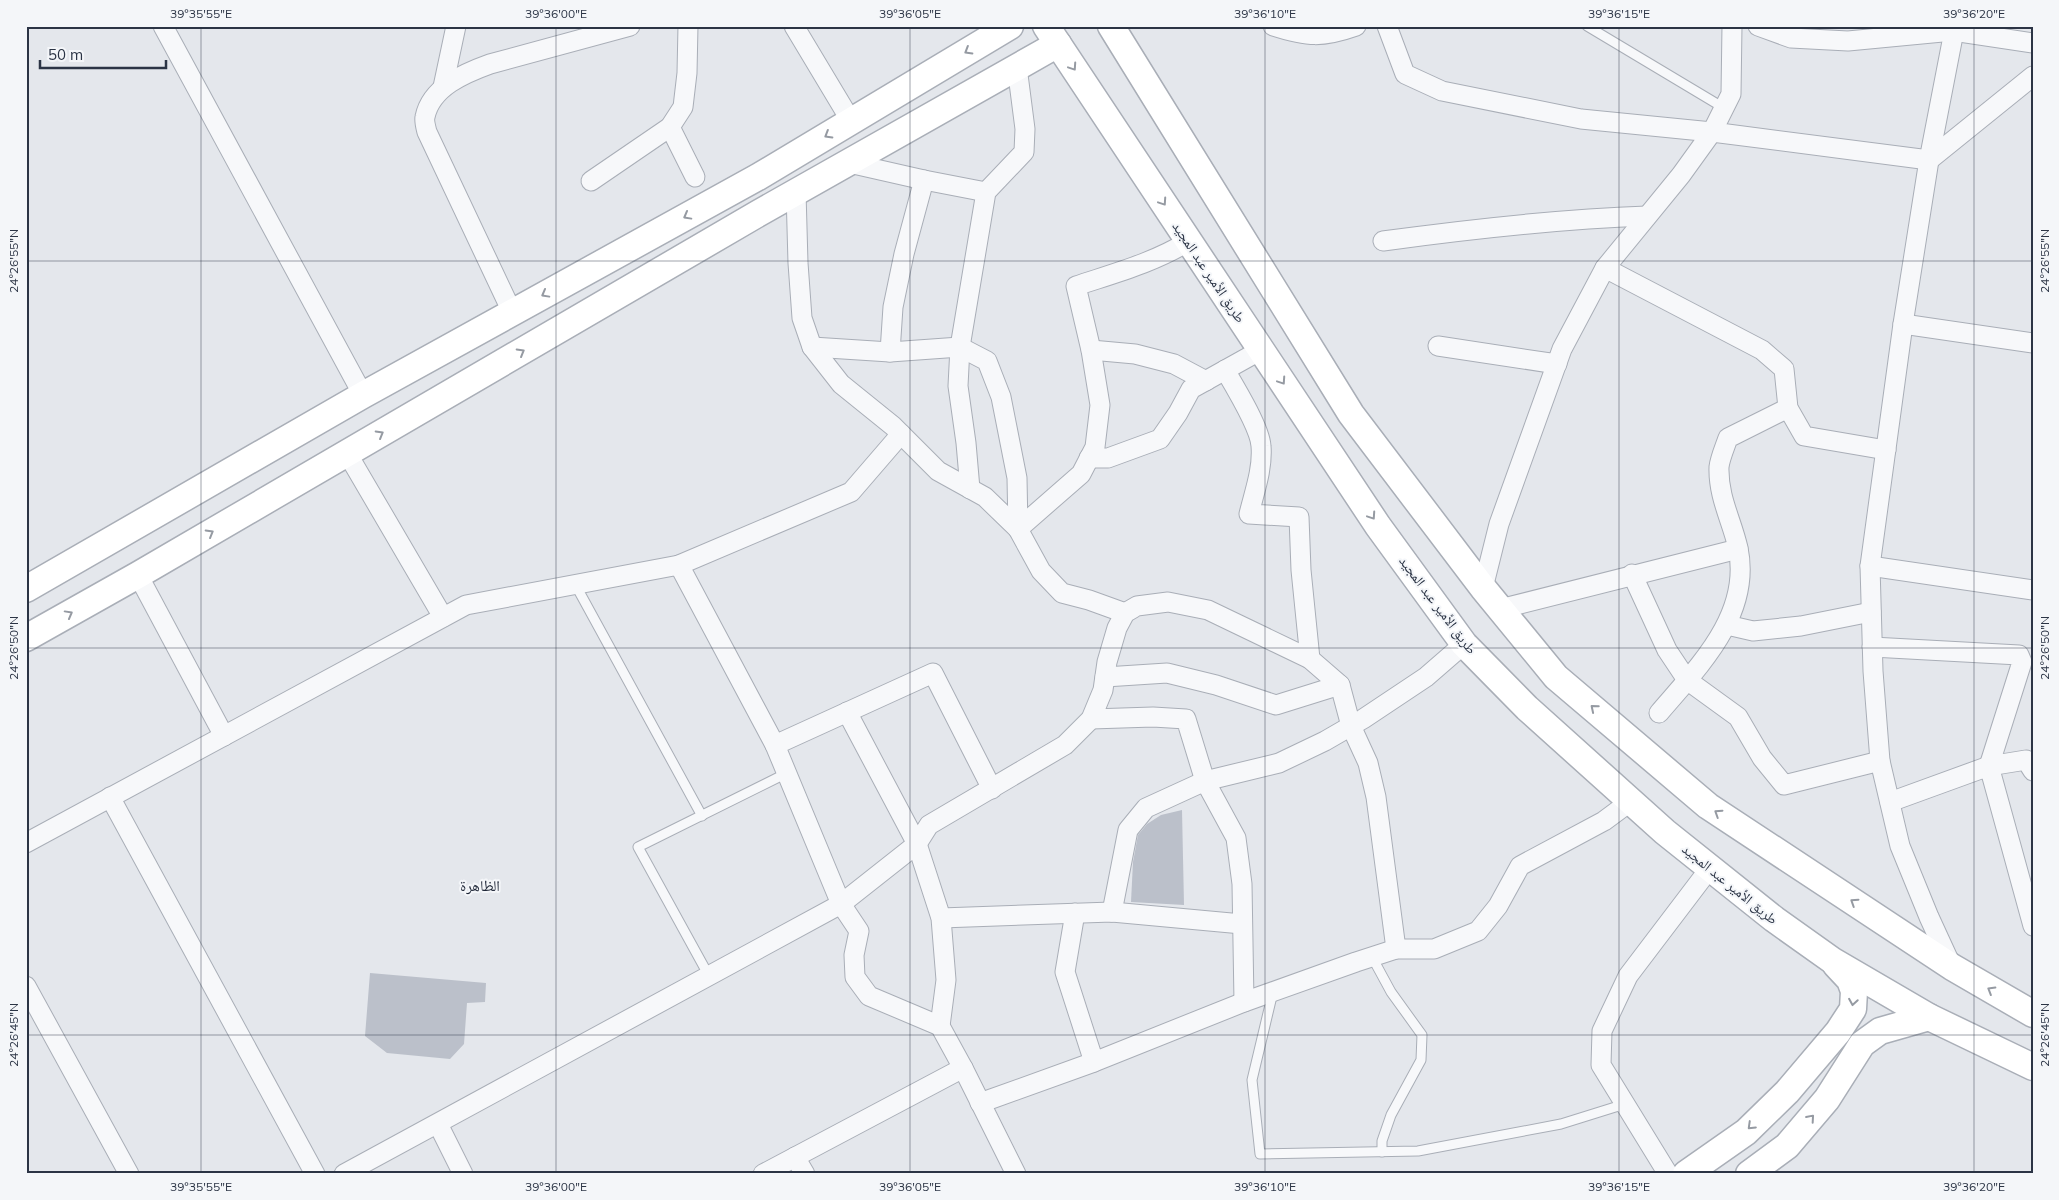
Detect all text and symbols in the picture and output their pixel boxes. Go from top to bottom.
text: 39°35'55"E [170,6,232,21]
text: 39°36'00"E [525,6,587,21]
text: 39°36'05"E [879,6,941,21]
text: 39°36'10"E [1234,6,1296,21]
text: 39°36'15"E [1588,6,1650,21]
text: 39°36'20"E [1943,6,2005,21]
scale bar [40,38,166,70]
text: 50 m [48,45,83,64]
one-way arrow [964,45,973,55]
one-way arrow [1067,61,1076,71]
one-way arrow [825,128,834,138]
one-way arrow [1157,196,1166,206]
one-way arrow [684,210,693,220]
street label: طريق الأمير عبد المجيد [1168,218,1250,327]
text: 24°26'55"N [6,229,21,293]
text: 24°26'55"N [2037,229,2052,293]
one-way arrow [541,288,550,298]
one-way arrow [515,348,524,358]
one-way arrow [1276,375,1285,385]
one-way arrow [375,430,384,440]
one-way arrow [1366,511,1375,520]
one-way arrow [204,529,213,539]
street label: طريق الأمير عبد المجيد [1394,552,1481,658]
one-way arrow [63,610,72,620]
text: 24°26'50"N [6,616,21,680]
text: 24°26'50"N [2037,616,2052,680]
one-way arrow [1590,705,1599,714]
one-way arrow [1714,809,1723,819]
street label: طريق الأمير عبد المجيد [1678,840,1782,929]
district label: الظاهرة [460,876,500,895]
one-way arrow [1850,899,1860,908]
one-way arrow [1987,986,1996,996]
one-way arrow [1848,998,1859,1006]
text: 24°26'45"N [6,1003,21,1067]
text: 24°26'45"N [2037,1003,2052,1067]
one-way arrow [1805,1115,1814,1124]
one-way arrow [1748,1120,1757,1129]
text: 39°35'55"E [170,1179,232,1194]
text: 39°36'00"E [525,1179,587,1194]
text: 39°36'05"E [879,1179,941,1194]
text: 39°36'10"E [1234,1179,1296,1194]
text: 39°36'15"E [1588,1179,1650,1194]
text: 39°36'20"E [1943,1179,2005,1194]

